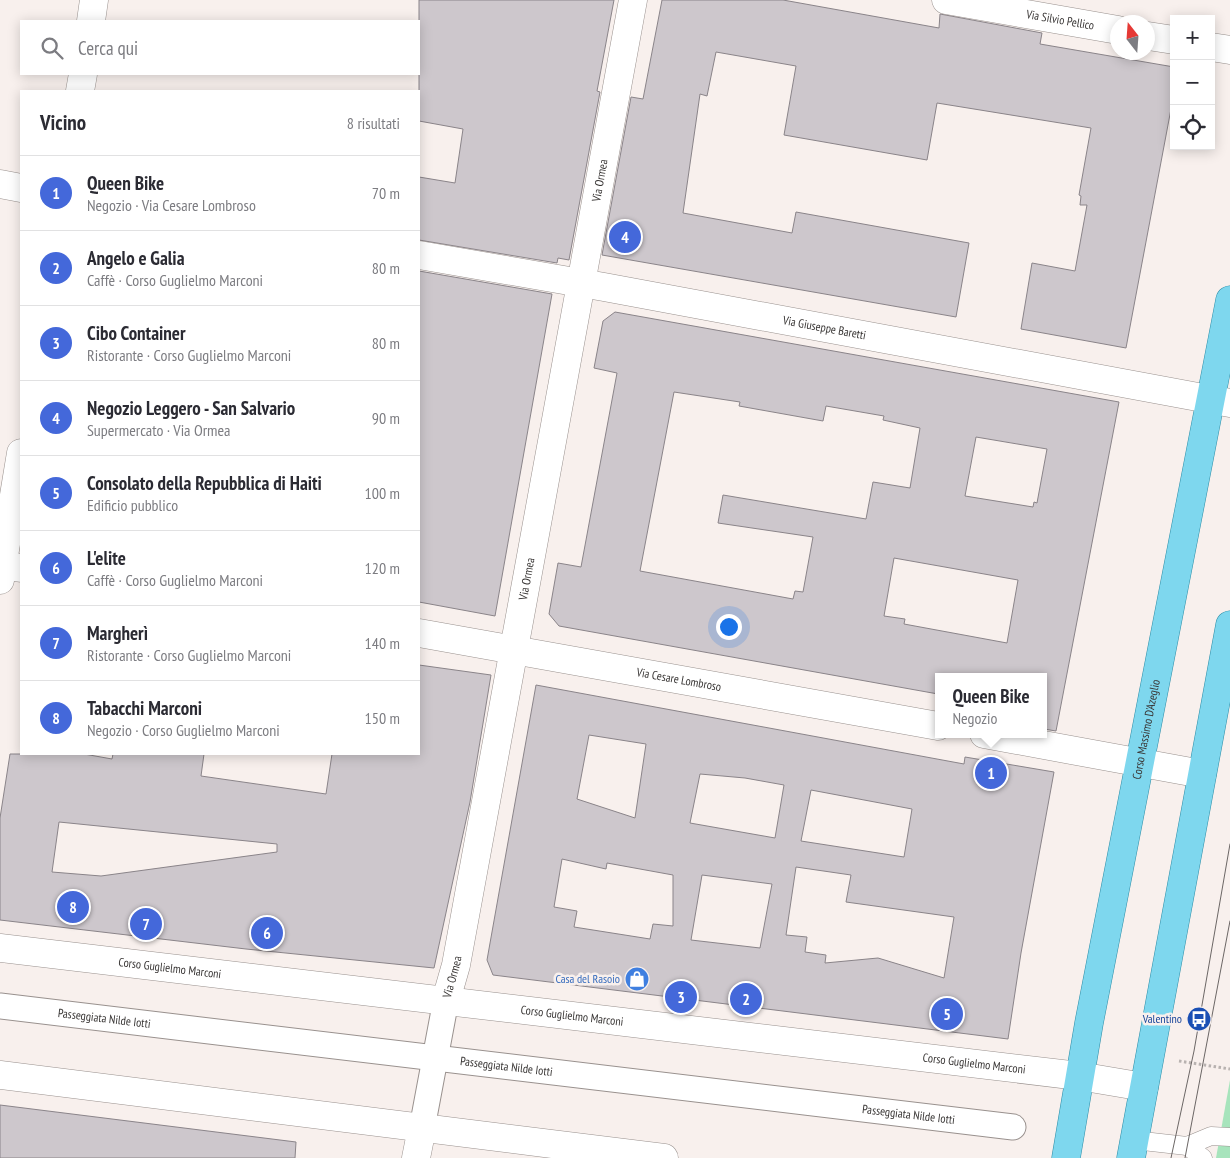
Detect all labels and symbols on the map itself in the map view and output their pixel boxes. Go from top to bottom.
street label: Via Silvio Pellico [1024,6,1095,33]
north arrow [1110,15,1155,60]
street label: Via Ormea [588,158,611,204]
pin: 4 [609,218,641,256]
street label: Via Giuseppe Baretti [781,312,867,342]
street label: Via Ormea [515,556,538,602]
your location [716,614,742,640]
street label: Via Cesare Lombroso [634,664,722,694]
street label: Corso Massimo D'Azeglio [1129,678,1163,781]
pin: 1 [975,754,1007,792]
pin: 8 [57,888,89,926]
pin: 7 [130,905,162,943]
pin: 6 [251,914,283,952]
street label: Corso Guglielmo Marconi [118,954,222,981]
street label: Via Ormea [439,954,465,1000]
shop icon: Casa del Rasoio [624,966,650,992]
place label: Casa del Rasoio [555,971,620,986]
pin: 3 [665,978,697,1016]
pin: 2 [730,980,762,1018]
pin: 5 [931,995,963,1033]
street label: Corso Guglielmo Marconi [520,1002,624,1029]
street label: Passeggiata Nilde Iotti [57,1005,151,1031]
bus stop icon: Valentino [1186,1006,1212,1032]
place label: Valentino [1142,1011,1182,1026]
street label: Corso Guglielmo Marconi [922,1050,1026,1077]
street label: Passeggiata Nilde Iotti [459,1053,554,1079]
street label: Passeggiata Nilde Iotti [861,1101,956,1127]

